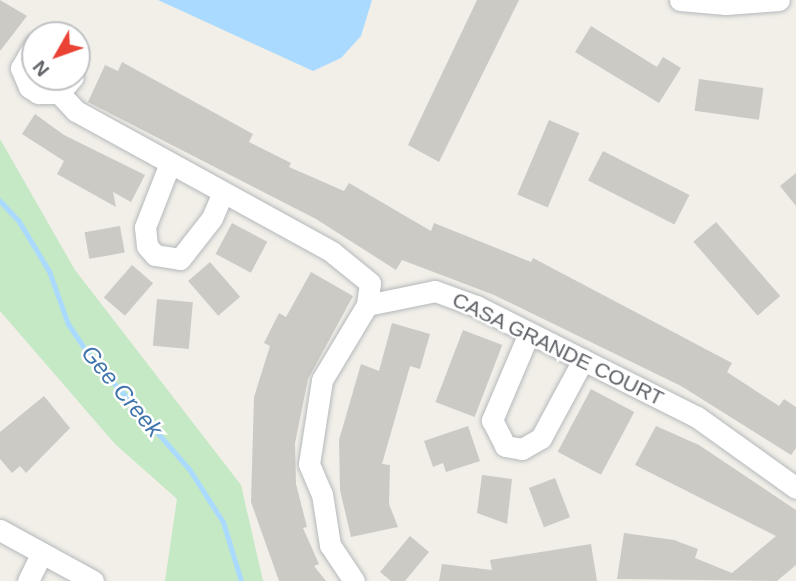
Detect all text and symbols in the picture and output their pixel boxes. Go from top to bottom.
north arrow [21,21,91,91]
text: N [29,57,54,81]
street label: CASA GRANDE COURT [448,287,668,411]
water label: Gee Creek [76,340,168,442]

